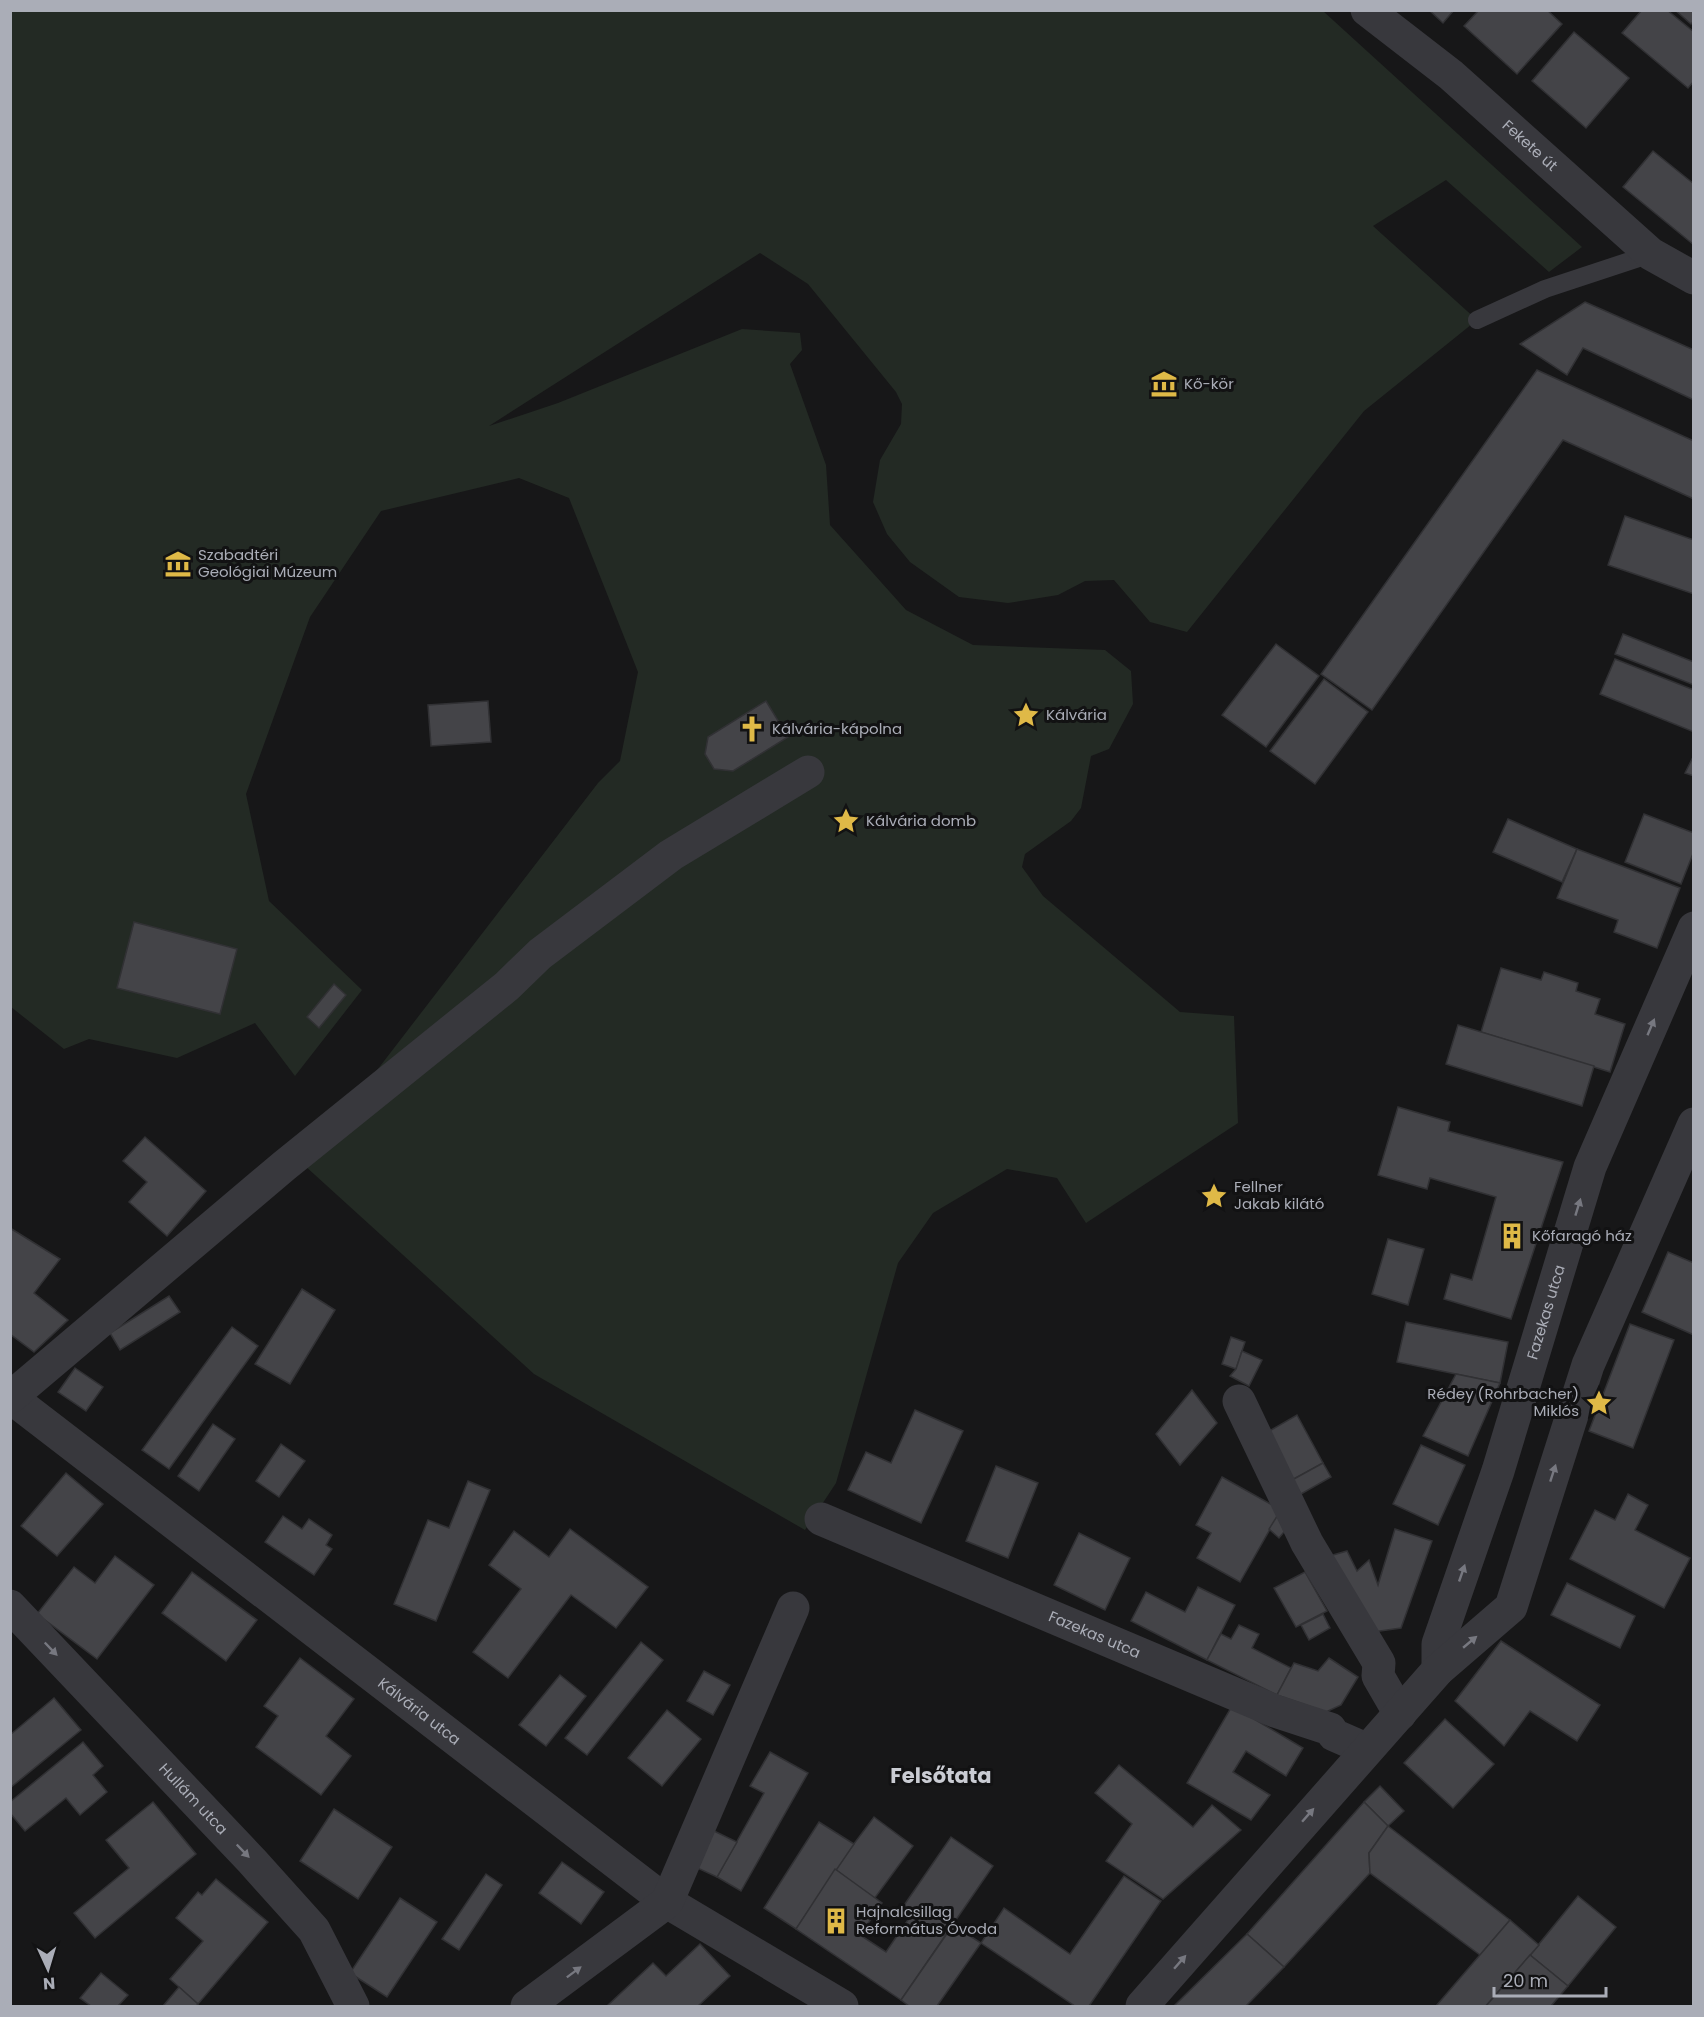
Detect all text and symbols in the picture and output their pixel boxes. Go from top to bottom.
street label: Fekete út [1498,115,1562,176]
museum icon: Kő-kör [1149,369,1179,399]
place label: Kő-kör [1184,373,1234,394]
place label: Szabadtéri Geológiai Múzeum [198,544,337,582]
museum icon: Szabadtéri Geológiai Múzeum [163,549,193,579]
place icon: Kálvária [1011,700,1041,730]
place label: Kálvária [1046,704,1107,725]
church icon: Kálvária-kápolna [737,714,767,744]
place label: Kálvária-kápolna [772,718,902,739]
place icon: Kálvária domb [831,806,861,836]
place label: Kálvária domb [866,810,976,831]
one-way arrow [1646,1017,1656,1035]
place label: Fellner Jakab kilátó [1234,1176,1324,1214]
place icon: Fellner Jakab kilátó [1199,1181,1229,1211]
one-way arrow [1574,1198,1583,1216]
building icon: Kőfaragó ház [1497,1221,1527,1251]
place label: Kőfaragó ház [1532,1225,1632,1246]
street label: Fazekas utca [1521,1262,1570,1362]
place label: Rédey (Rohrbacher) Miklós [1427,1383,1579,1421]
place icon: Rédey (Rohrbacher) Miklós [1584,1388,1614,1418]
one-way arrow [1549,1464,1559,1482]
one-way arrow [1458,1564,1467,1582]
street label: Fazekas utca [1046,1605,1144,1663]
one-way arrow [1462,1636,1478,1649]
one-way arrow [44,1641,58,1656]
street label: Kálvária utca [374,1673,465,1750]
street label: Hullám utca [154,1758,233,1839]
district label: Felsőtata [890,1761,992,1790]
one-way arrow [1301,1808,1314,1823]
one-way arrow [236,1843,250,1858]
place label: Hajnalcsillag Református Óvoda [856,1901,997,1939]
building icon: Hajnalcsillag Református Óvoda [821,1906,851,1936]
north arrow [18,1939,78,1999]
one-way arrow [1173,1955,1186,1970]
scale bar [1494,1960,1606,1998]
one-way arrow [567,1966,582,1978]
text: 20 m [1503,1968,1548,1993]
text: N [42,1972,56,1995]

